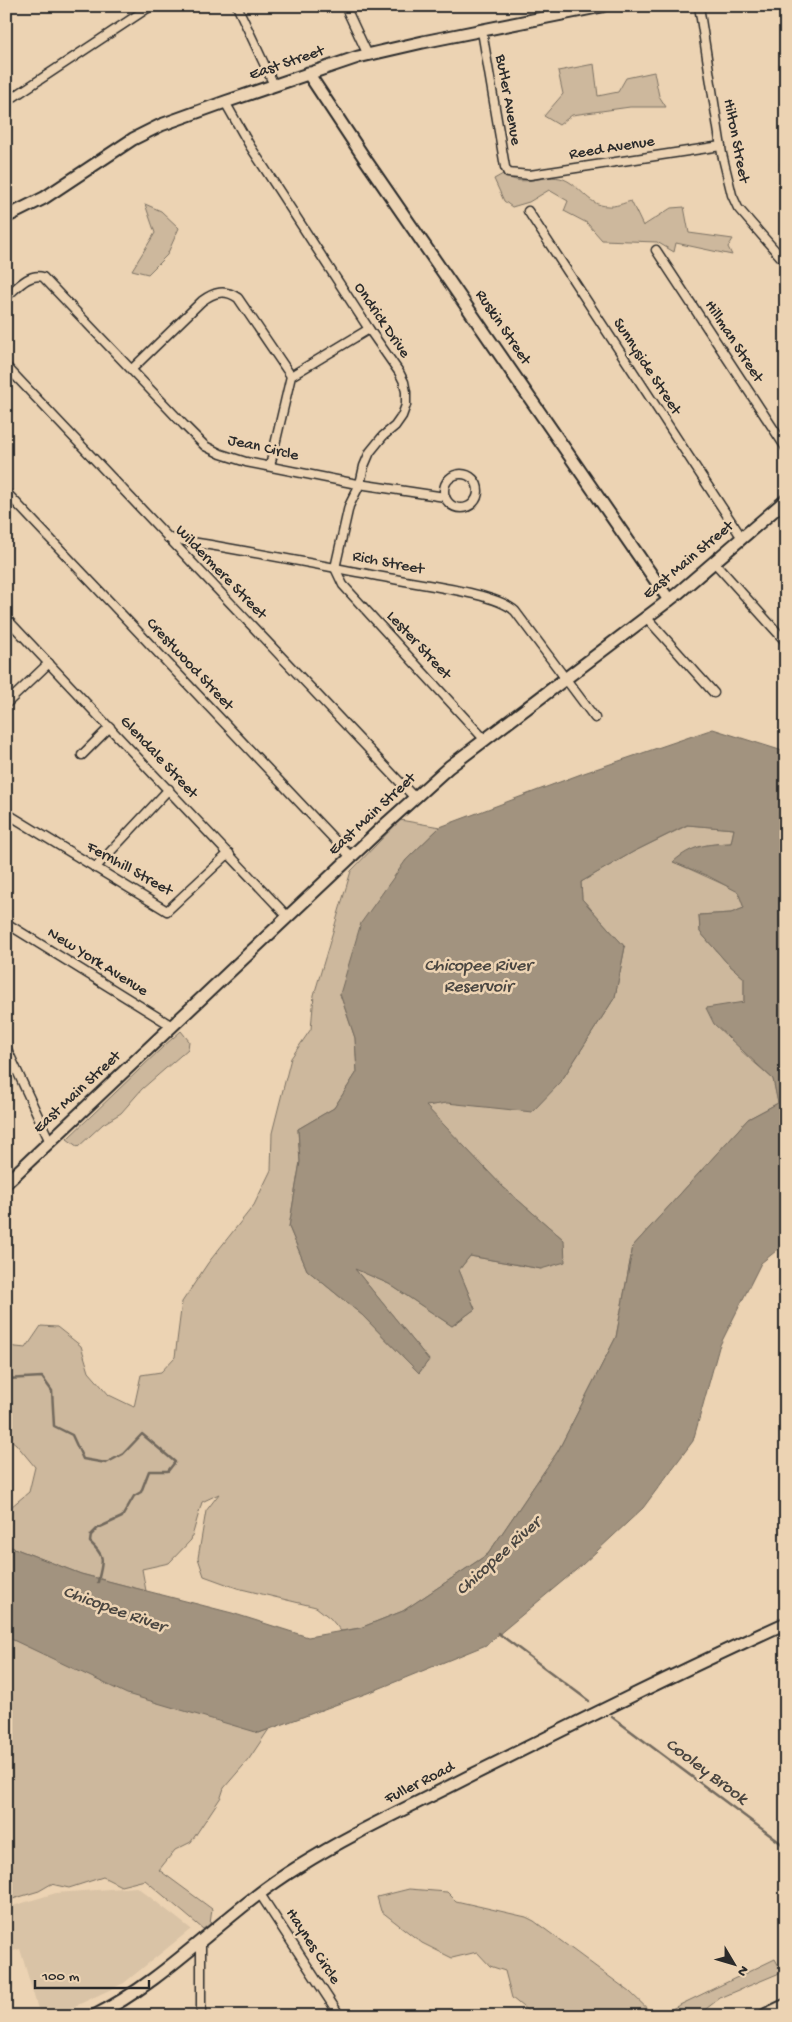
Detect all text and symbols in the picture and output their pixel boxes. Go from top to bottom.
street label: East Street [247,42,328,86]
street label: Butler Avenue [490,52,524,147]
street label: Hilton Street [718,97,753,186]
street label: Reed Avenue [568,133,657,165]
street label: Ondrick Drive [349,280,414,363]
street label: Ruskin Street [470,287,535,370]
street label: Hillman Street [699,297,767,388]
street label: Sunnyside Street [608,315,685,420]
street label: Jean Circle [226,432,301,467]
street label: East Main Street [640,517,739,604]
street label: Wildermere Street [170,522,271,625]
street label: Rich Street [351,548,427,581]
street label: Lester Street [381,608,456,685]
street label: Crestwood Street [141,615,238,716]
street label: Glendale Street [115,713,202,804]
street label: East Main Street [325,769,422,860]
street label: Fernhill Street [82,838,177,902]
street label: New York Avenue [43,924,152,1002]
water label: Chicopee River Reservoir [424,956,535,998]
street label: East Main Street [30,1047,127,1138]
water label: Chicopee River [452,1511,549,1601]
water label: Chicopee River [60,1582,171,1639]
water label: Cooley Brook [661,1734,753,1811]
street label: Fuller Road [381,1758,459,1810]
street label: Haynes Circle [280,1906,344,1989]
north arrow [710,1940,760,1990]
scale bar [35,1957,149,1989]
text: N [733,1962,752,1979]
text: 100 m [41,1968,80,1986]

